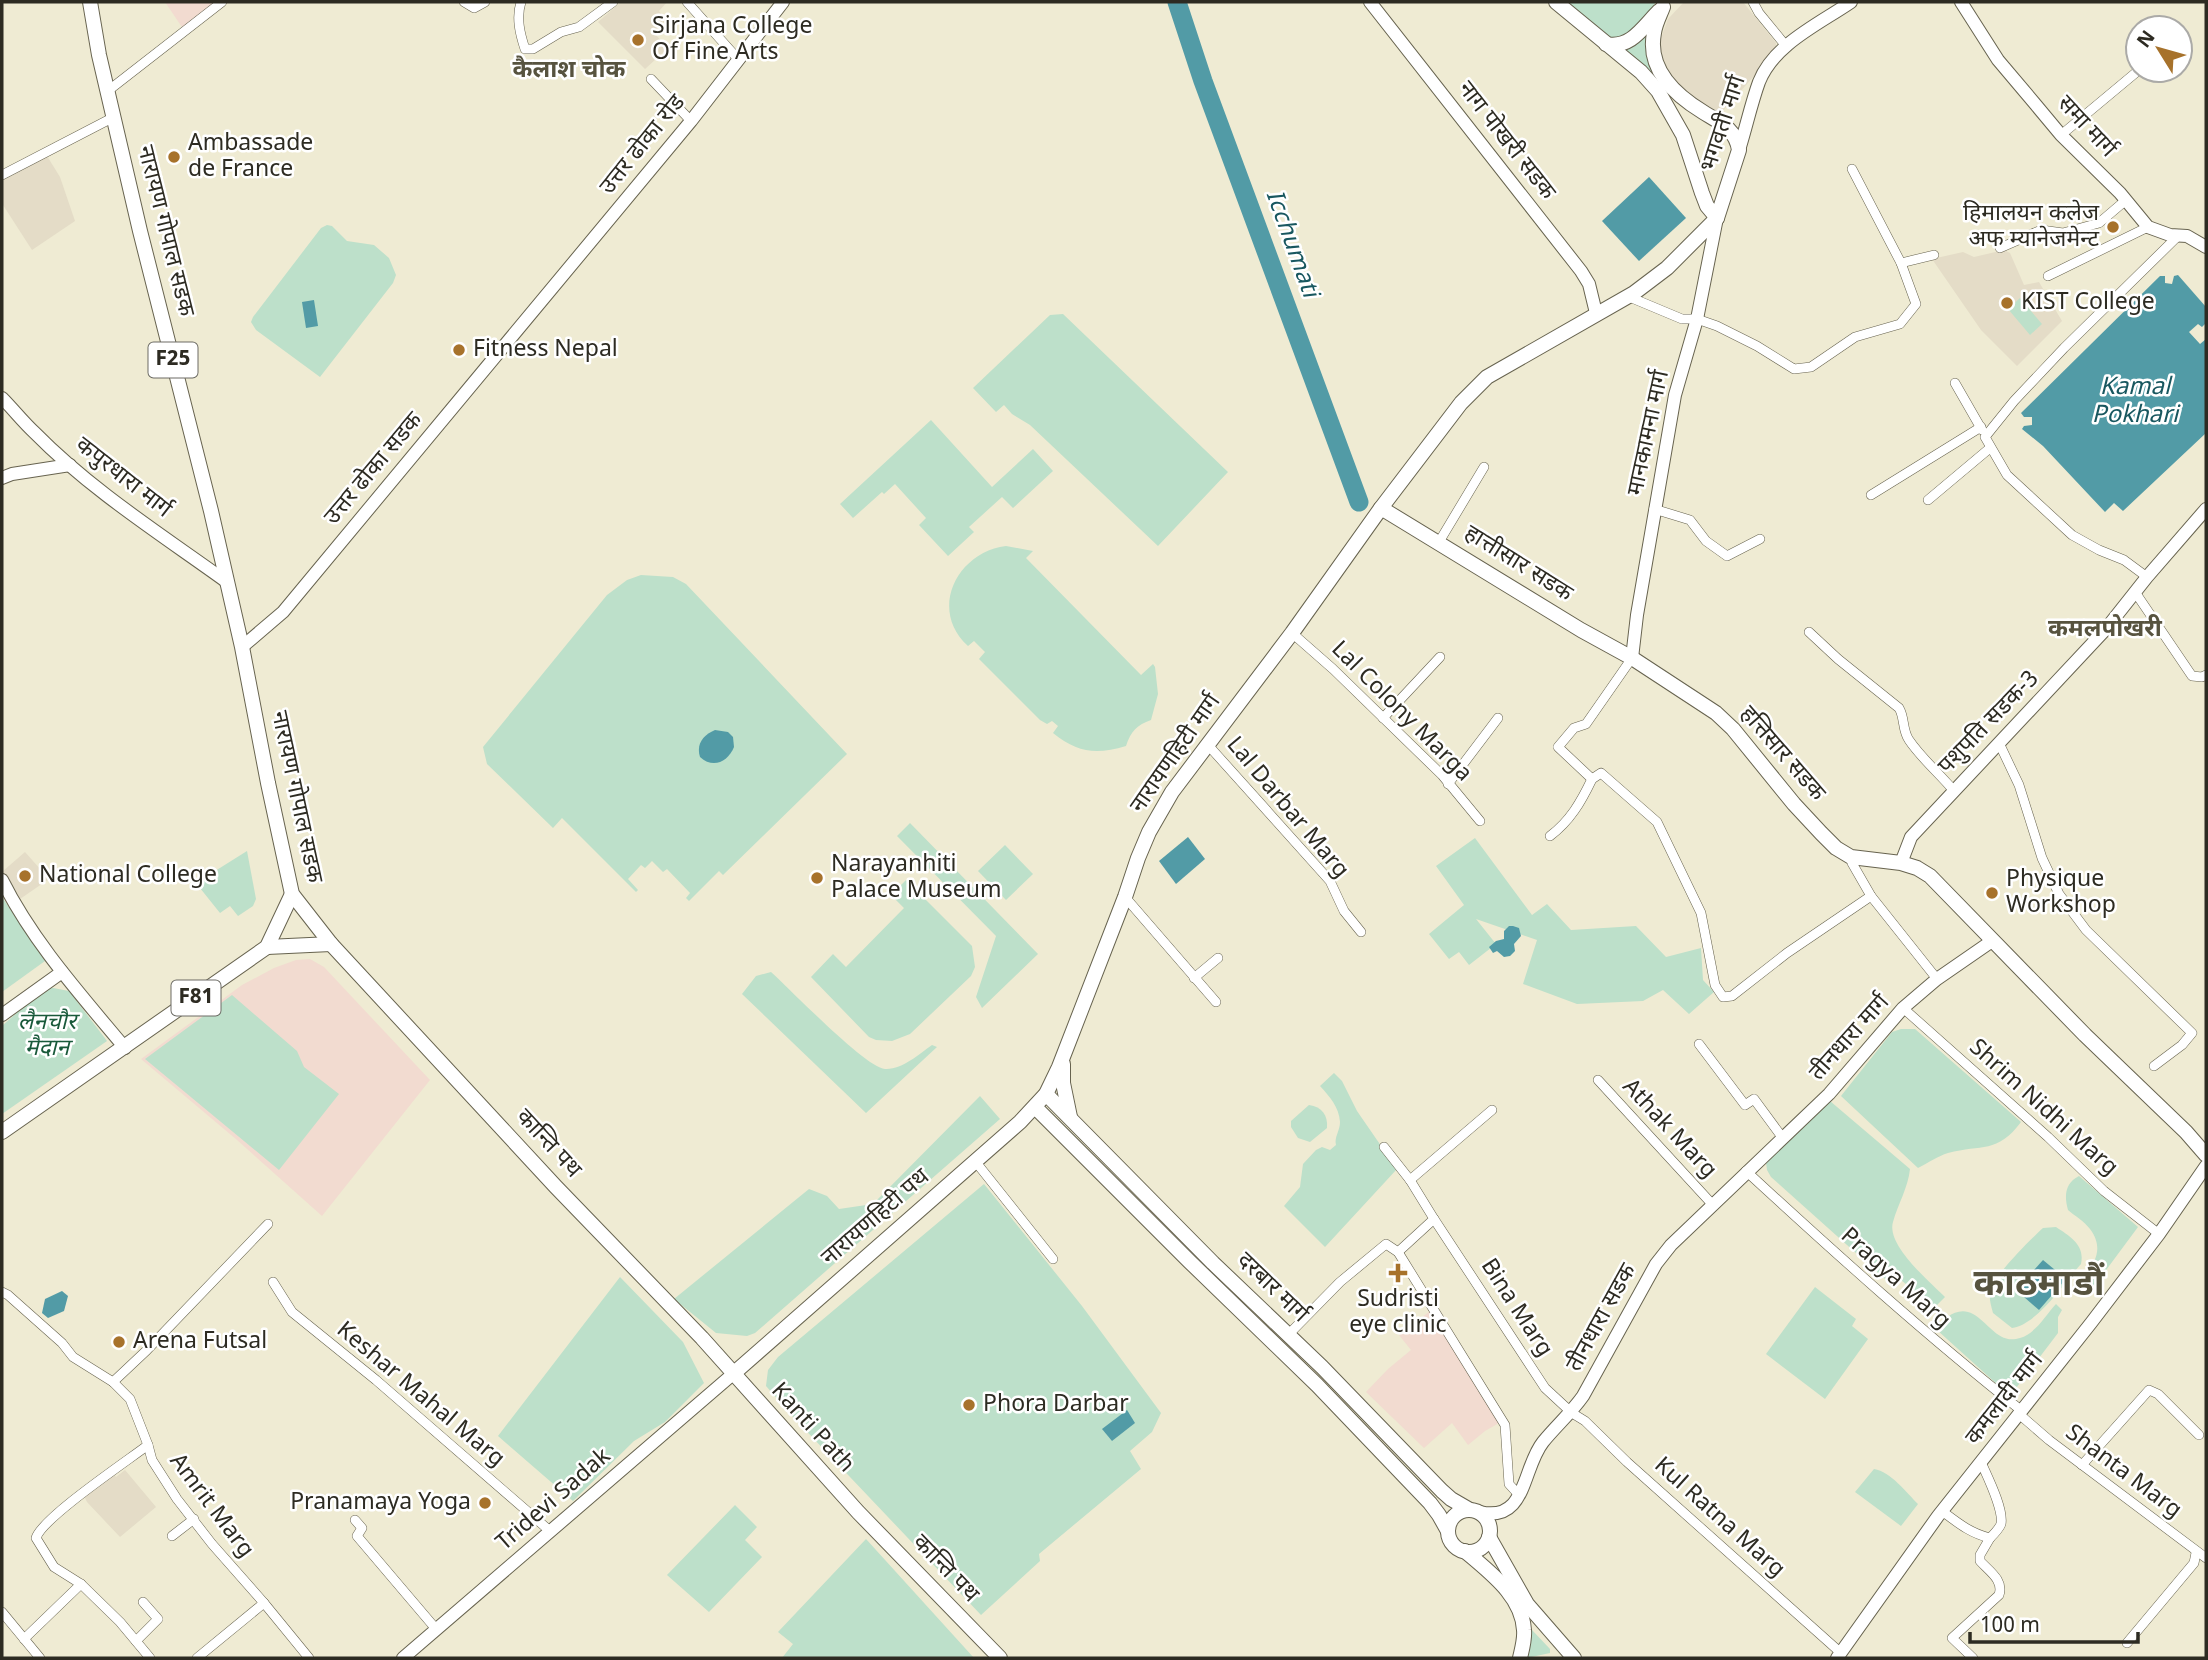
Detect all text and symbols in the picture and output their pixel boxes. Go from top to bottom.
place label: Sirjana College Of Fine Arts [652,12,812,68]
north arrow [2124,14,2194,84]
text: N [2133,27,2162,54]
marker: Sirjana College Of Fine Arts [630,32,646,48]
district label: कैलाश चोक [513,55,626,87]
street label: भगवती मार्ग [1694,71,1754,176]
street label: नाग पोखरी सडक [1450,76,1562,207]
street label: उत्तर ढोका रोड [594,88,693,201]
street label: समा मार्ग [2050,90,2123,165]
place label: Ambassade de France [188,129,313,185]
street label: नारायण गोपाल सडक [129,142,201,321]
marker: Ambassade de France [166,149,182,165]
water label: Icchumati [1257,186,1326,305]
place label: हिमालयन कलेज अफ म्यानेजमेन्ट [1963,199,2100,255]
marker: हिमालयन कलेज अफ म्यानेजमेन्ट [2105,219,2121,235]
place label: KIST College [2021,288,2155,318]
marker: KIST College [1999,295,2015,311]
place label: Fitness Nepal [473,335,618,365]
road number: F25 [148,342,198,378]
marker: Fitness Nepal [451,342,467,358]
street label: मानकामना मार्ग [1621,367,1677,498]
water label: Kamal Pokhari [2092,372,2181,432]
street label: उत्तर ढोका सडक [318,406,431,531]
street label: कपुरधारा मार्ग [69,431,178,526]
street label: हात्तीसार सडक [1458,519,1579,610]
district label: कमलपोखरी [2048,614,2163,646]
street label: Lal Colony Marga [1324,635,1478,789]
street label: पशुपति सडक-3 [1932,665,2046,781]
street label: नारायणहिटी मार्ग [1124,688,1229,819]
street label: हत्तिसार सडक [1732,700,1832,809]
street label: नारायण गोपाल सडक [263,708,329,887]
street label: Lal Darbar Marg [1219,731,1355,885]
place label: Narayanhiti Palace Museum [831,850,1001,906]
place label: National College [39,861,217,891]
place label: Physique Workshop [2006,865,2116,921]
marker: National College [17,868,33,884]
marker: Narayanhiti Palace Museum [809,870,825,886]
marker: Physique Workshop [1984,885,2000,901]
road number: F81 [172,981,220,1016]
street label: तीनधारा मार्ग [1803,988,1897,1087]
park label: लैनचौर मैदान [18,1008,81,1064]
street label: Shrim Nidhi Marg [1962,1033,2124,1183]
street label: Athak Marg [1615,1073,1723,1185]
street label: कान्ति पथ [509,1103,588,1186]
street label: नारायणहिटी पथ [816,1162,937,1273]
street label: Pragya Marg [1834,1222,1956,1336]
street label: दरबार मार्ग [1230,1246,1315,1330]
street label: Bina Marg [1473,1253,1559,1363]
street label: तीनधारा सडक [1560,1258,1645,1377]
district label: काठमाडौं [1973,1261,2106,1310]
marker: Sudristi eye clinic [1388,1263,1408,1283]
place label: Sudristi eye clinic [1349,1285,1447,1341]
street label: Keshar Mahal Marg [330,1316,510,1474]
place label: Arena Futsal [133,1327,267,1357]
marker: Arena Futsal [111,1334,127,1350]
street label: कमलादी मार्ग [1959,1346,2051,1451]
street label: Kanti Path [764,1377,860,1479]
place label: Phora Darbar [983,1390,1129,1420]
marker: Phora Darbar [961,1397,977,1413]
street label: Shanta Marg [2059,1418,2187,1526]
street label: Tridevi Sadak [491,1442,618,1558]
street label: Amrit Marg [162,1448,260,1564]
street label: Kul Ratna Marg [1647,1451,1791,1585]
place label: Pranamaya Yoga [290,1488,471,1518]
marker: Pranamaya Yoga [477,1495,493,1511]
street label: कान्ति पथ [905,1529,986,1610]
scale bar [1970,1600,2138,1644]
text: 100 m [1980,1613,2040,1641]

